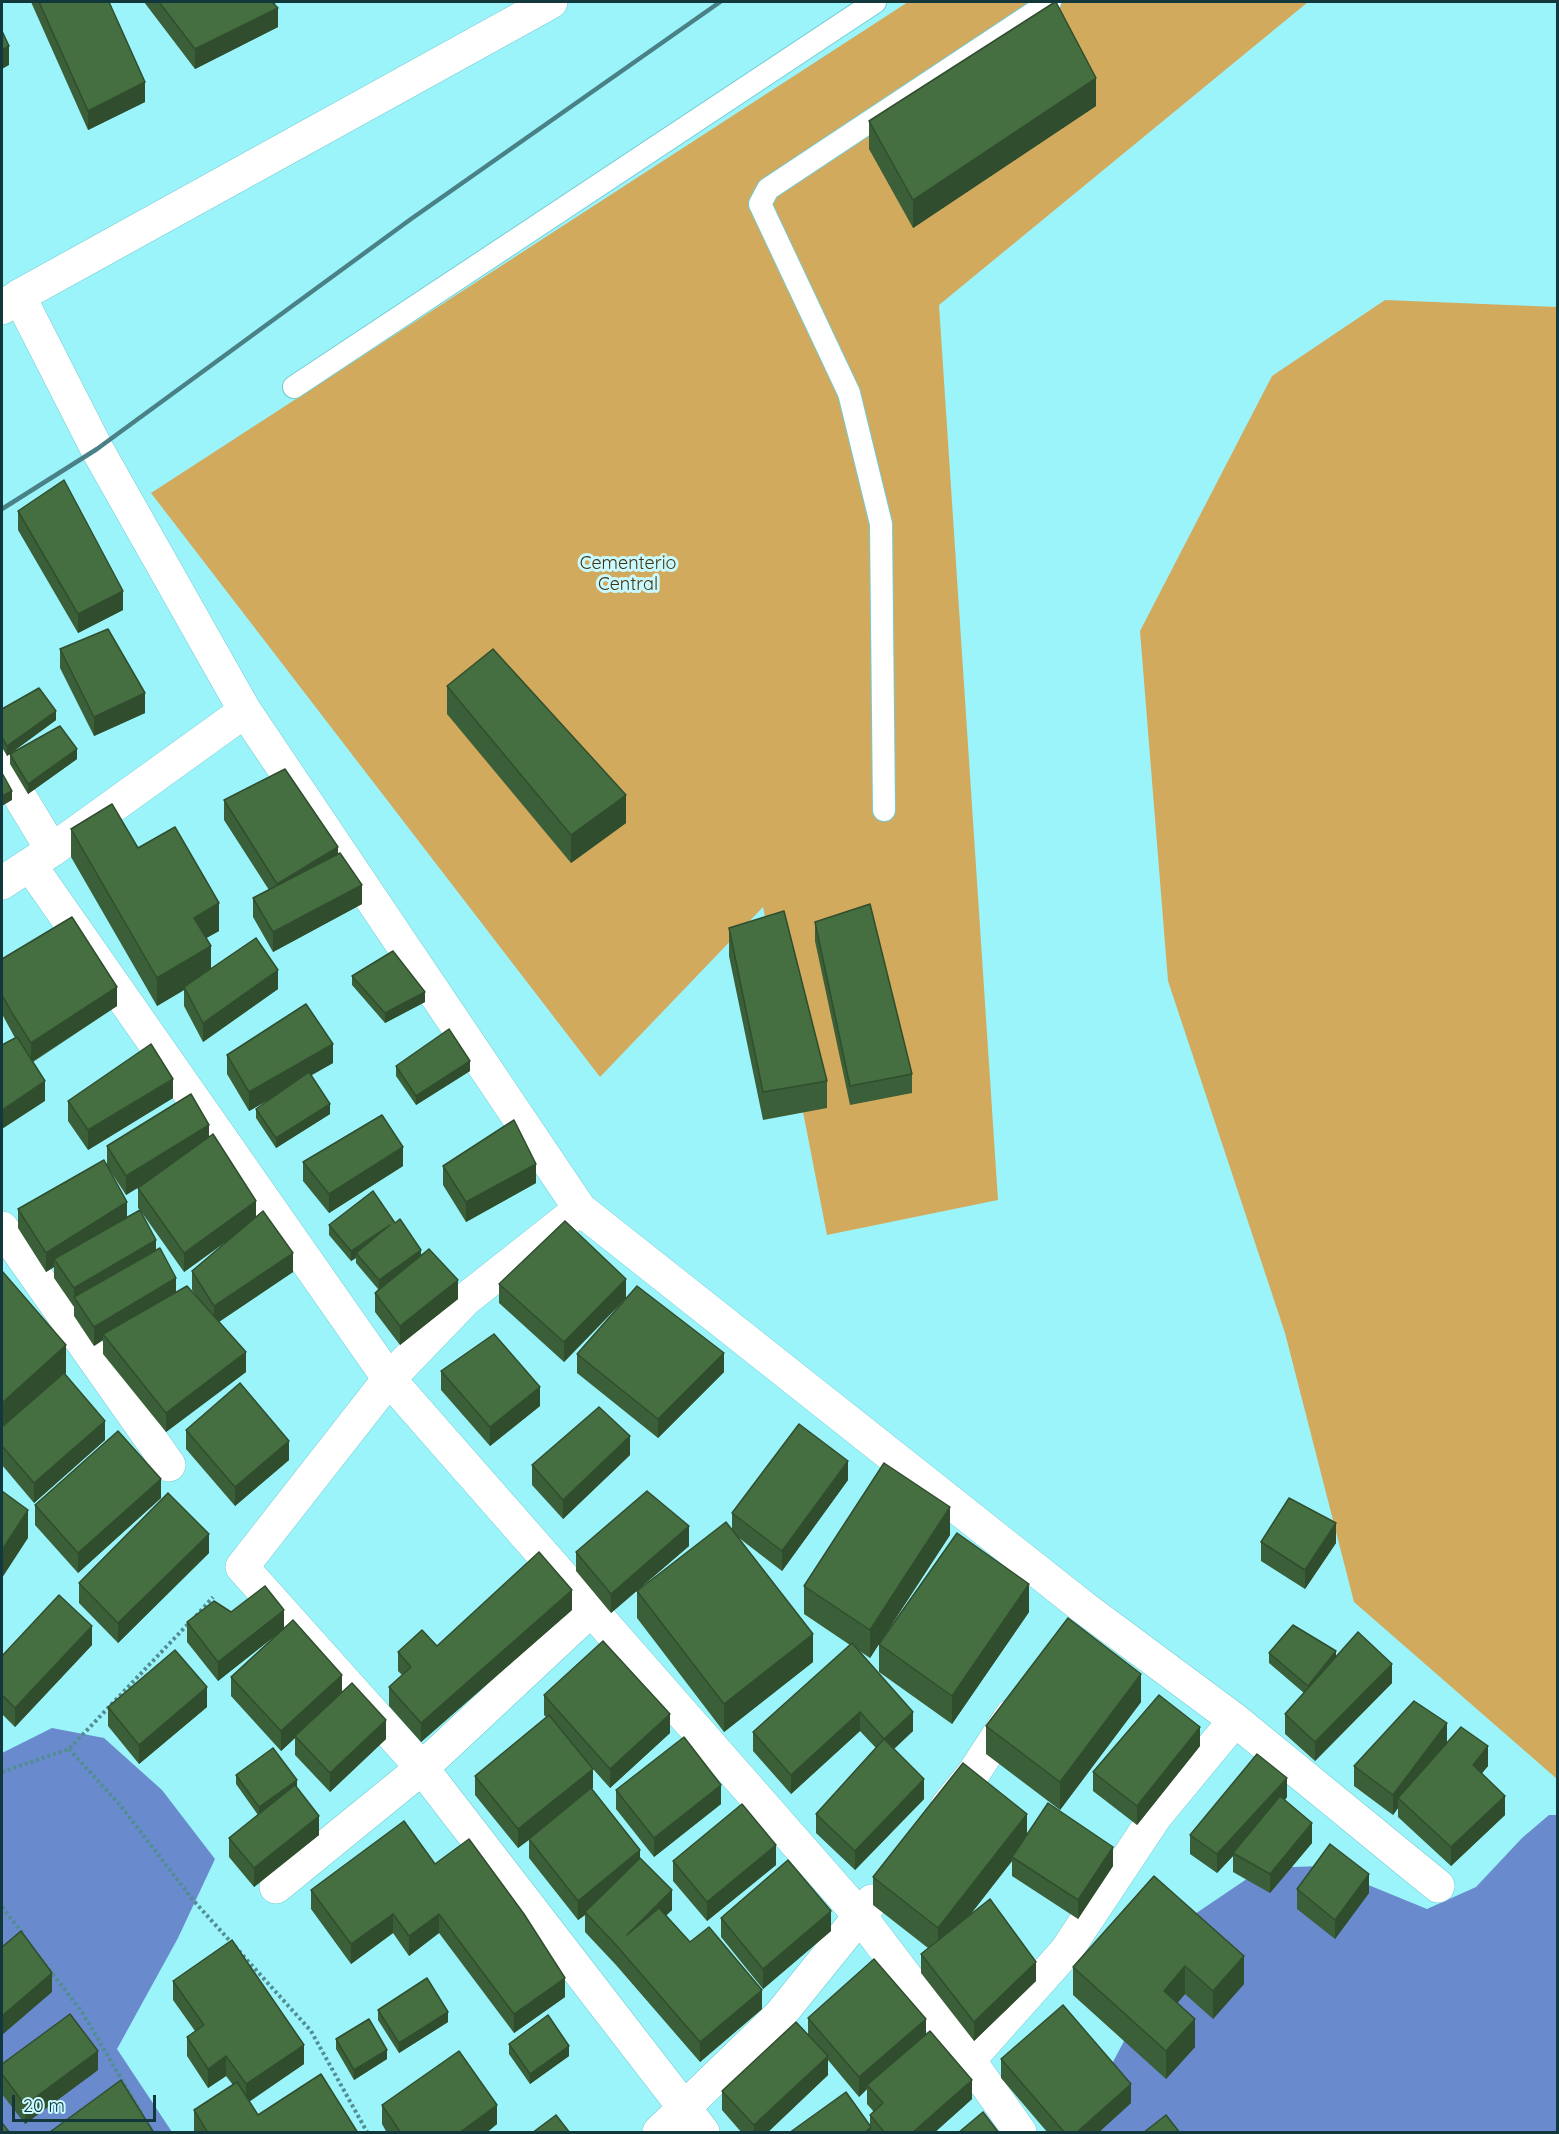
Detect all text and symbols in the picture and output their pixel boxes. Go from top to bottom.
park label: Cementerio Central [580,553,676,596]
scale bar [15,2083,159,2121]
text: 20 m [23,2094,65,2117]

